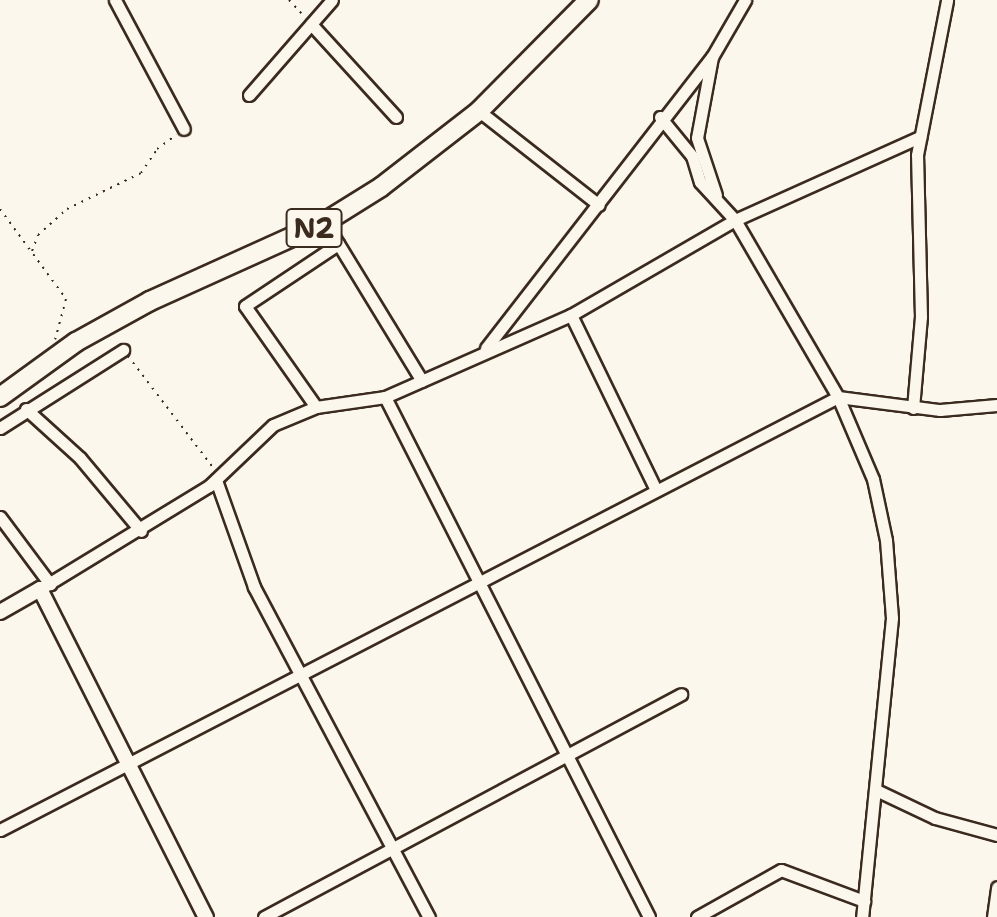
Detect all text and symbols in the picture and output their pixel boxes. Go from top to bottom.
road number: N2 [284,204,344,252]

